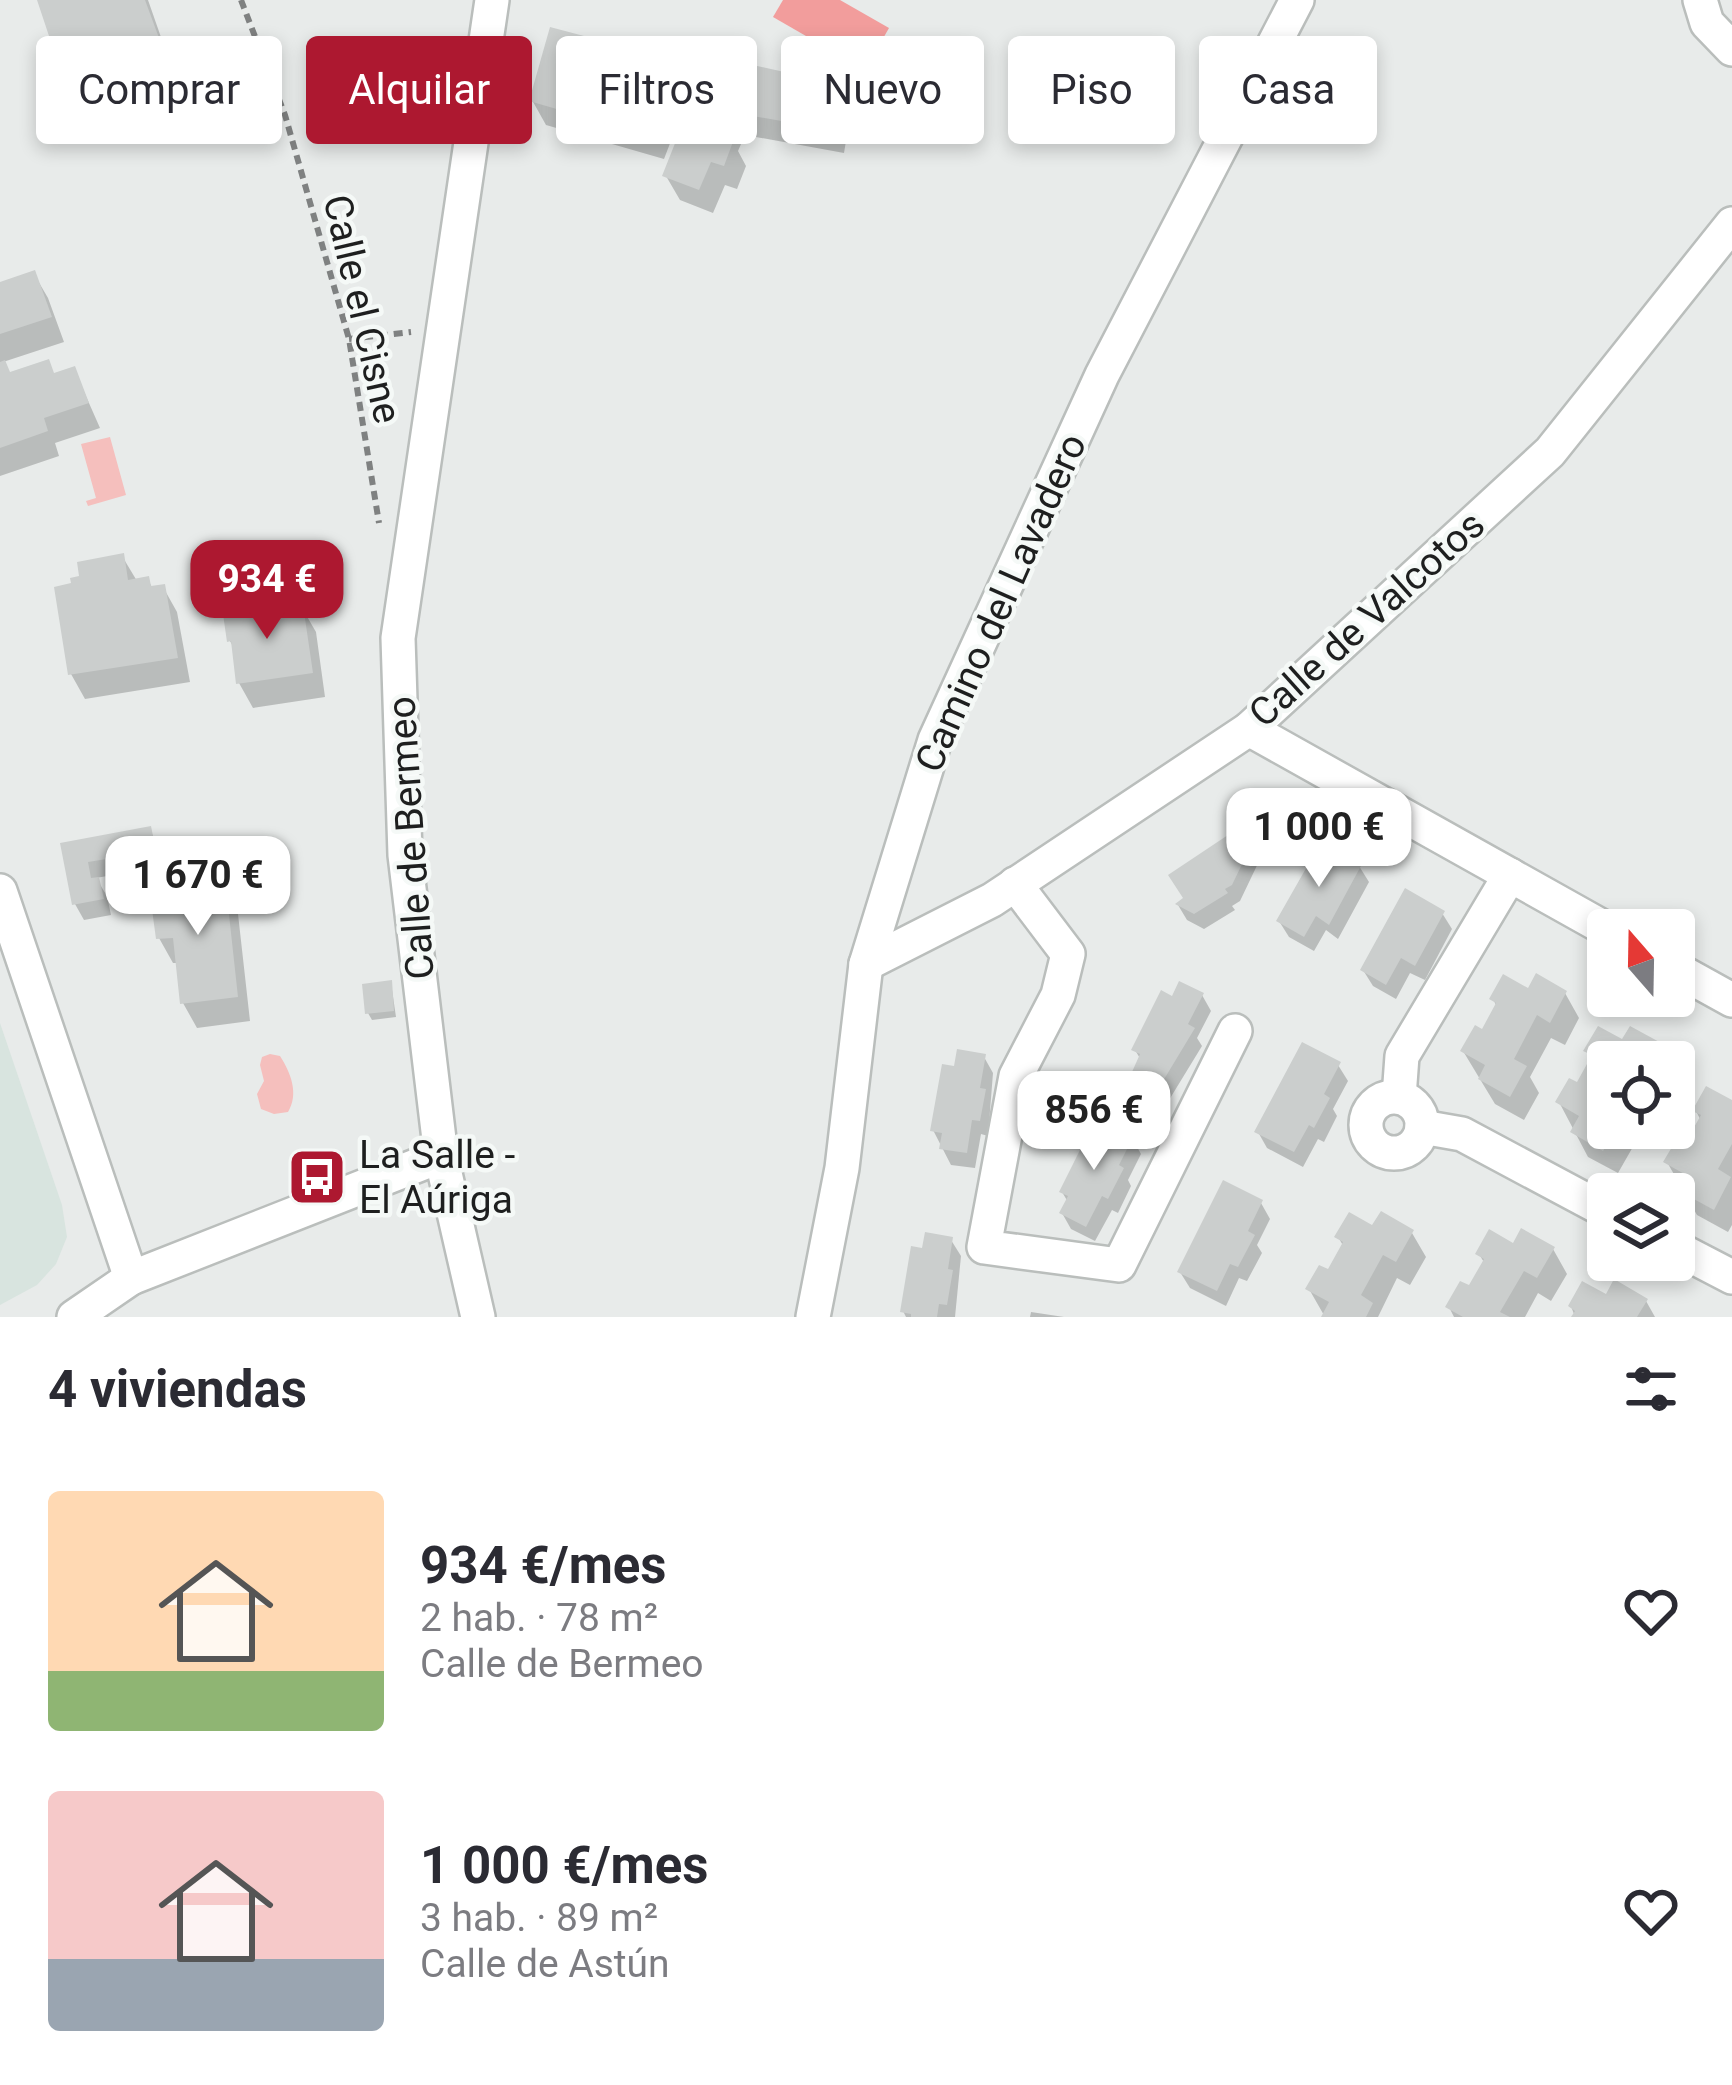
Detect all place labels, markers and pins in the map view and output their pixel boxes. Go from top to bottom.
pin: 934 € [183,540,351,642]
pin: 1 000 € [1208,788,1430,890]
pin: 1 670 € [87,836,309,938]
pin: 856 € [1010,1071,1178,1173]
place label: La Salle - El Aúriga [359,1132,516,1223]
bus stop icon: La Salle - El Aúriga [286,1146,348,1208]

